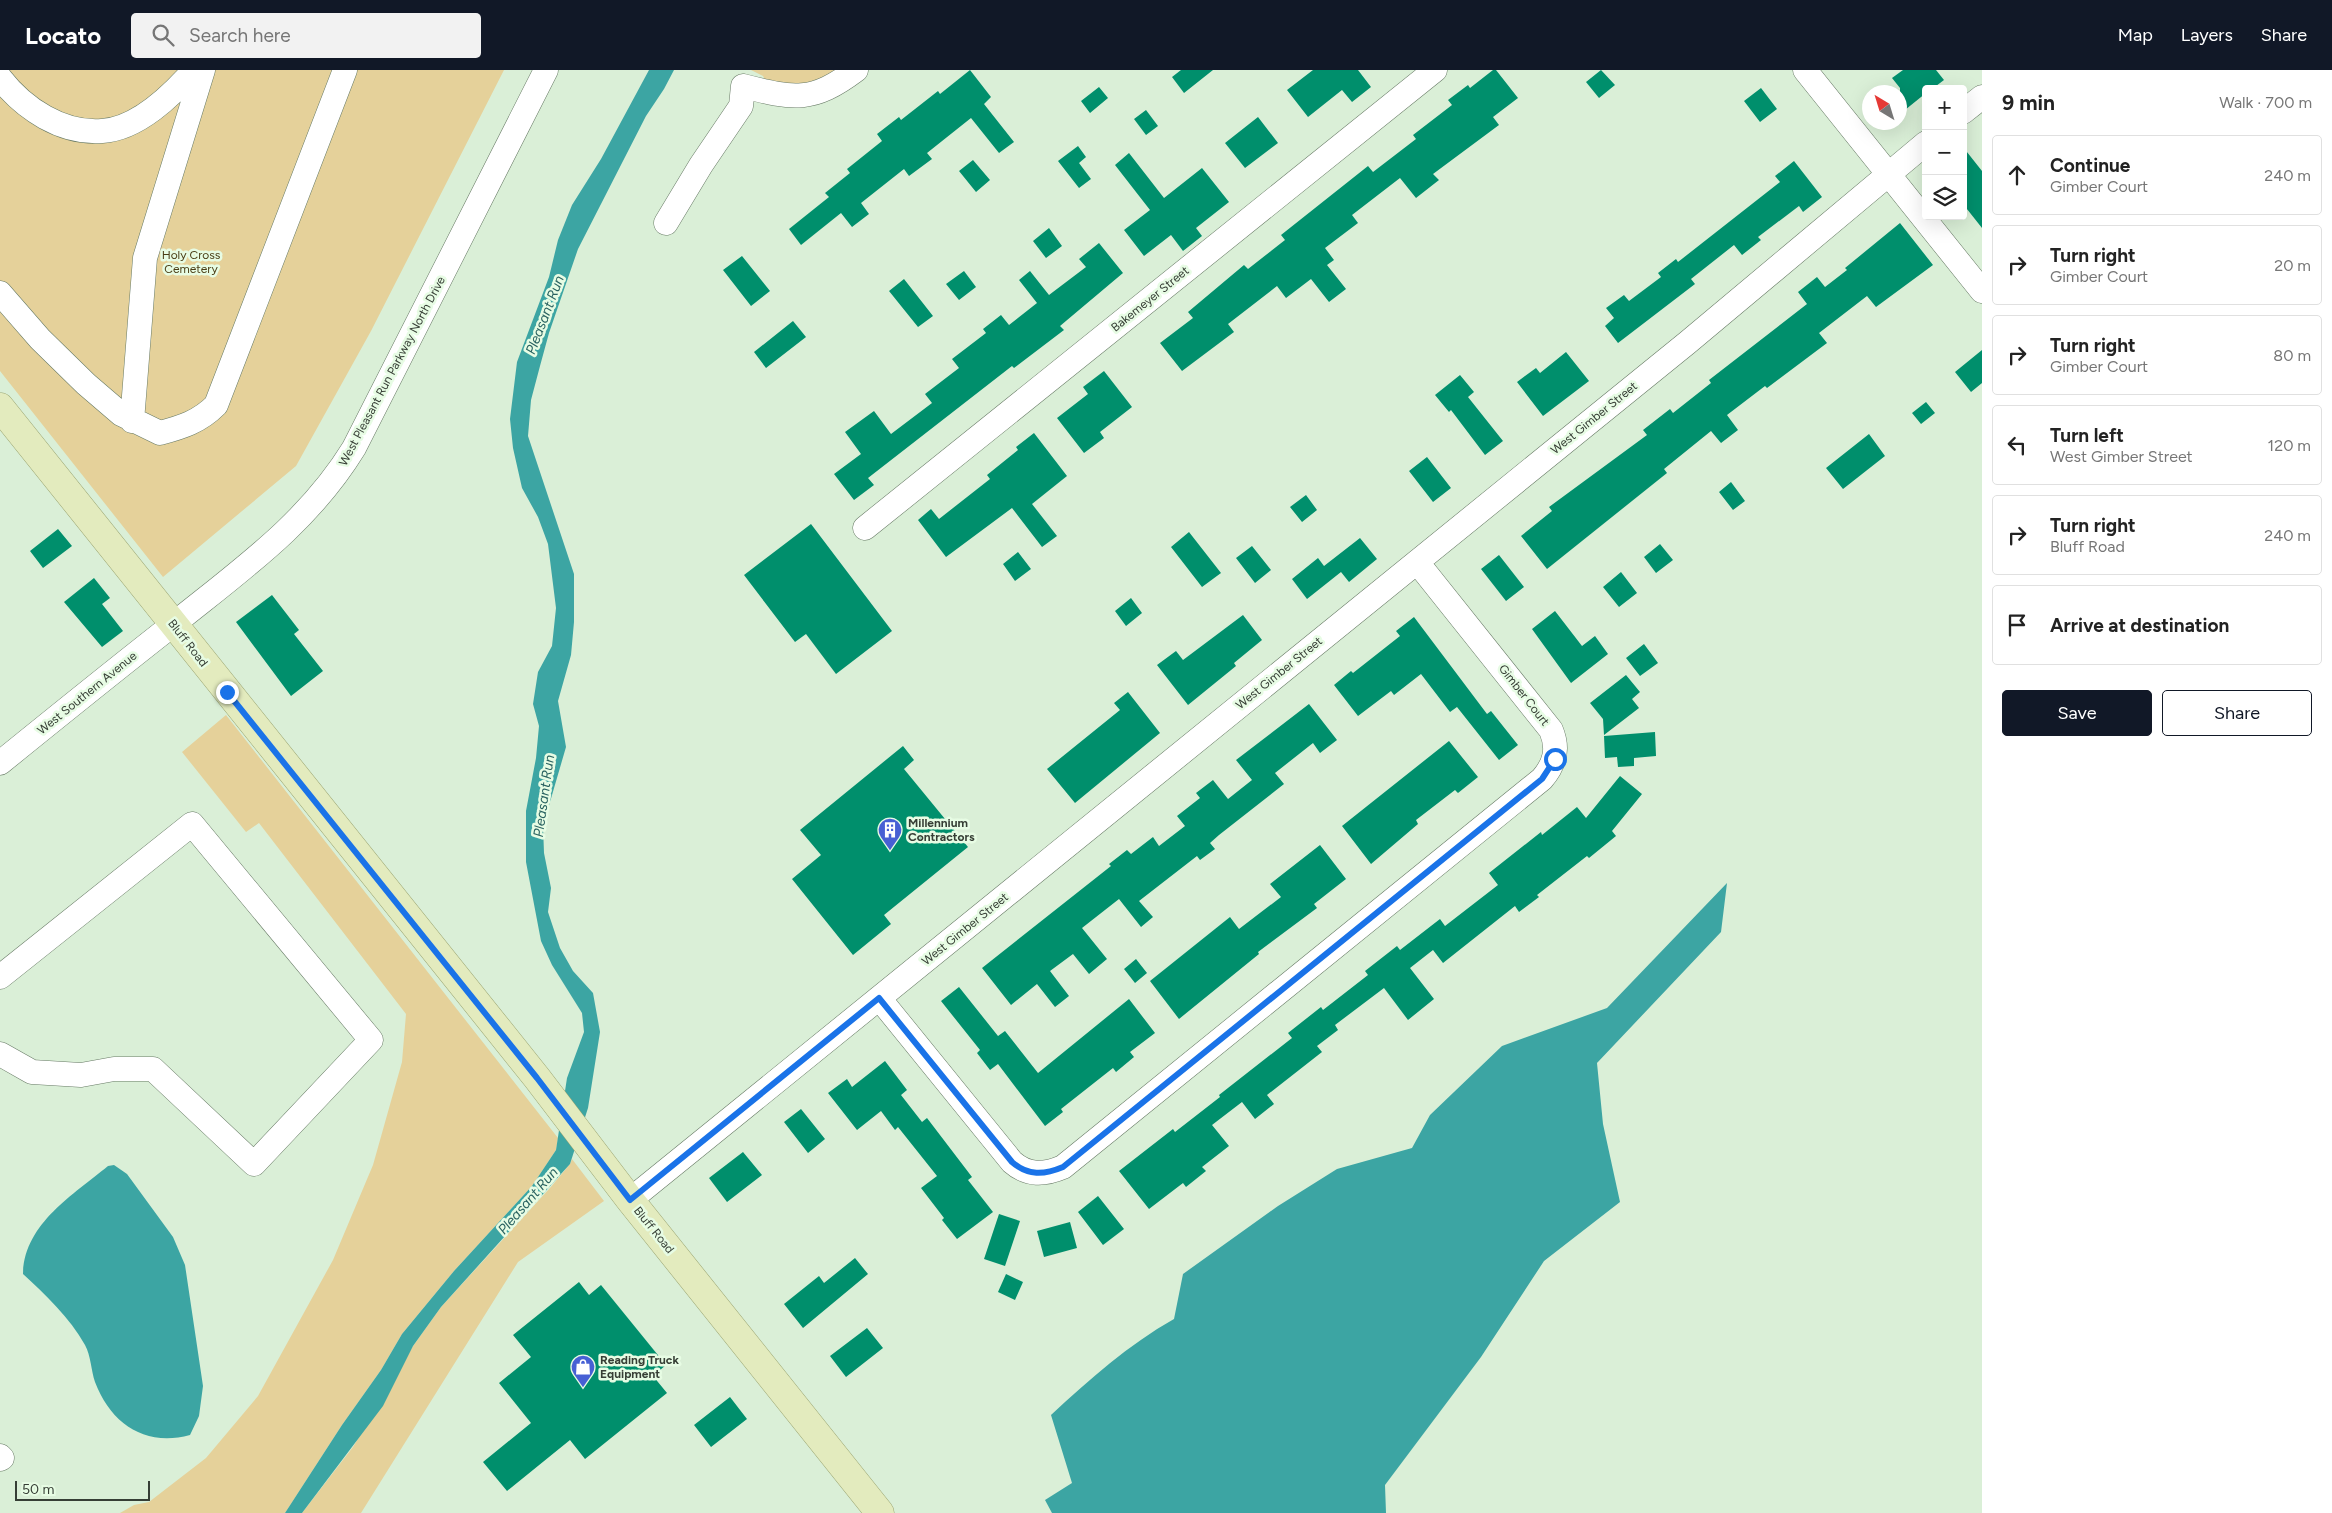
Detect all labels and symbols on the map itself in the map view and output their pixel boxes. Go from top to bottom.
north arrow [1862,85,1907,130]
park label: Holy Cross Cemetery [162,248,221,276]
street label: Bakemeyer Street [1108,263,1192,335]
water label: Pleasant Run [522,273,568,357]
street label: West Pleasant Run Parkway North Drive [336,274,448,468]
street label: West Gimber Street [1548,379,1640,457]
street label: Bluff Road [165,617,211,669]
street label: West Gimber Street [1233,634,1325,712]
street label: West Southern Avenue [34,648,140,737]
street label: Gimber Court [1496,662,1552,729]
route end [216,681,239,704]
route start [1544,748,1567,771]
water label: Pleasant Run [530,754,558,838]
place label: Millennium Contractors [908,816,975,844]
building icon: Millennium Contractors [877,817,903,851]
street label: West Gimber Street [919,890,1011,968]
water label: Pleasant Run [494,1164,562,1238]
street label: Bluff Road [631,1204,677,1256]
place label: Reading Truck Equipment [600,1353,679,1381]
shop icon: Reading Truck Equipment [570,1354,596,1388]
scale bar [15,1478,150,1501]

